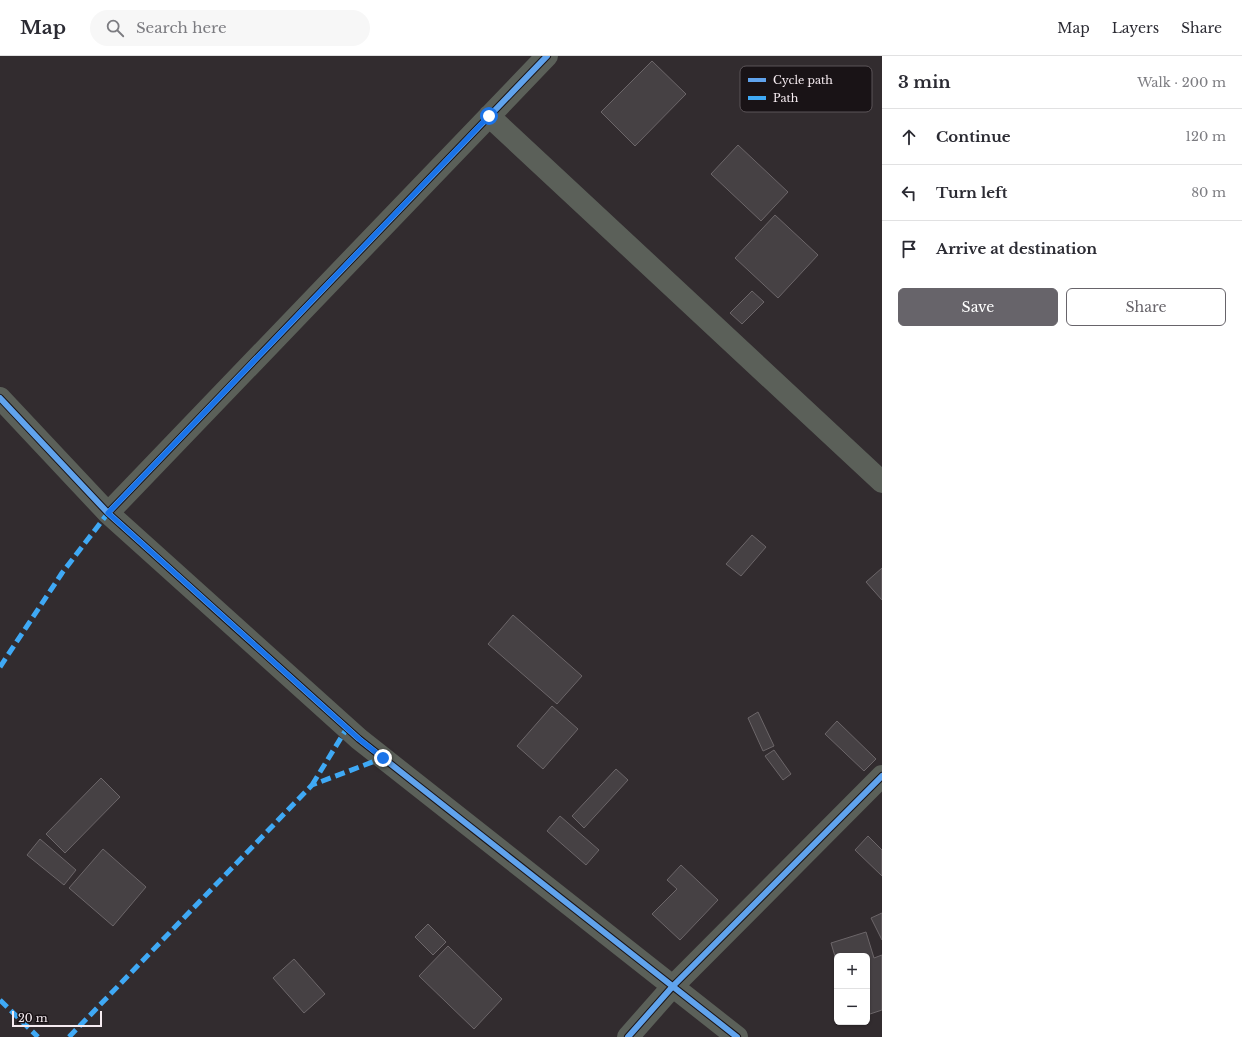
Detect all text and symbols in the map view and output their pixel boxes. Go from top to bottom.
search box [90,10,370,46]
text: Map [20,16,66,39]
icon: search [104,17,126,39]
text: Search here [136,18,227,37]
text: Map [1057,19,1090,37]
text: Layers [1112,19,1159,37]
text: Share [1181,19,1222,37]
legend [740,66,872,112]
text: 3 min [898,72,951,93]
text: Cycle path [773,73,833,87]
text: Walk · 200 m [1137,74,1226,91]
text: Path [773,91,799,105]
route start [480,107,498,125]
icon: ahead [898,126,920,148]
text: Continue [936,127,1011,146]
text: 120 m [1185,128,1226,145]
icon: left [898,182,920,204]
text: Turn left [936,183,1007,202]
text: 80 m [1191,184,1226,201]
icon: arrive [898,238,920,260]
text: Arrive at destination [936,239,1097,258]
button: Save [898,288,1058,326]
button: Share [1066,288,1226,326]
route end [374,749,392,767]
map controls [834,953,870,1025]
button: + [834,953,870,989]
button: − [834,989,870,1025]
scale bar [12,1009,102,1028]
text: 20 m [18,1011,48,1025]

